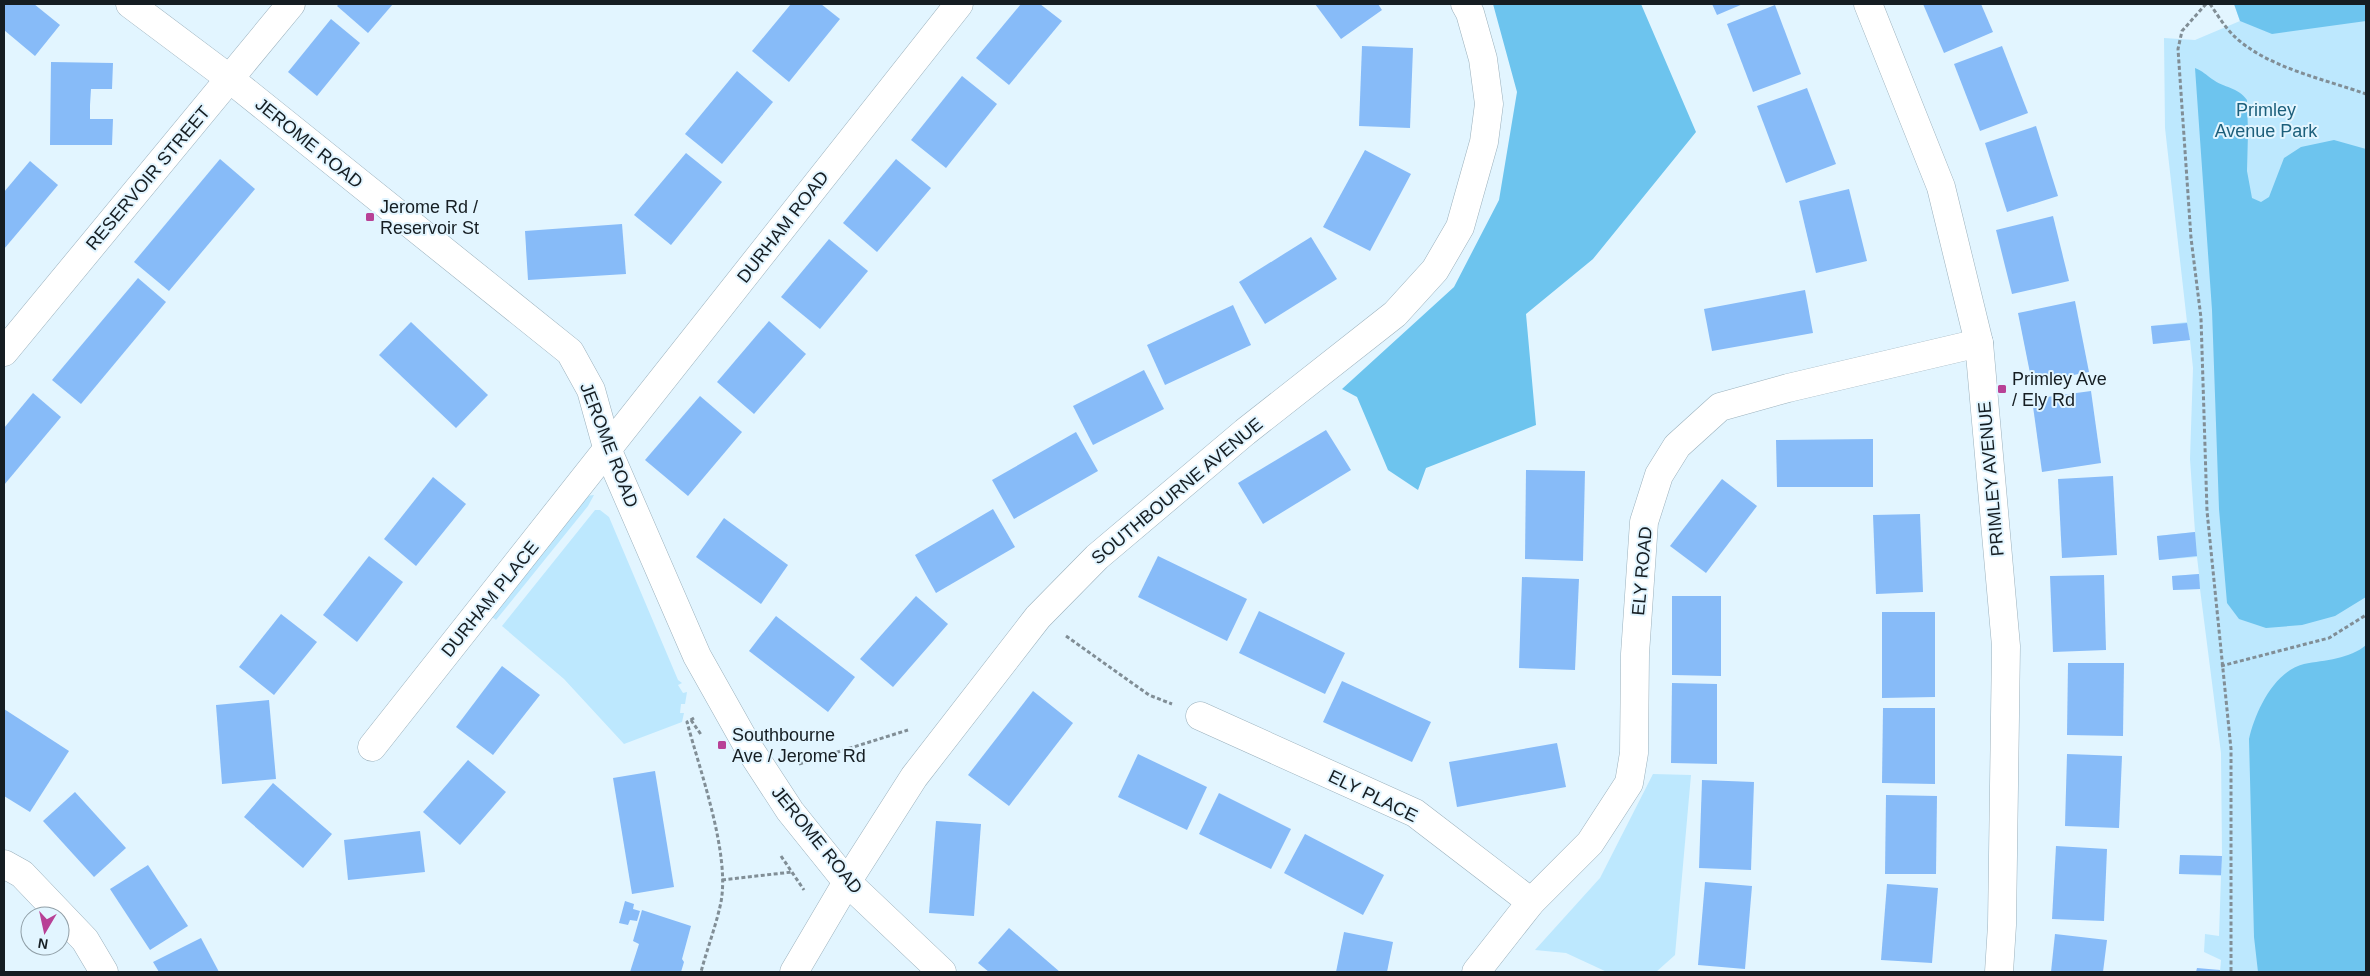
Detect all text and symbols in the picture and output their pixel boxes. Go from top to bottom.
street label: JEROME ROAD [251,94,367,192]
park label: Primley Avenue Park [2215,100,2318,141]
street label: RESERVOIR STREET [82,102,214,254]
street label: DURHAM ROAD [733,167,833,287]
place label: Jerome Rd / Reservoir St [380,197,479,238]
marker: Jerome Rd / Reservoir St [364,211,376,223]
place label: Primley Ave / Ely Rd [2012,369,2107,410]
street label: JEROME ROAD [576,380,642,510]
marker: Primley Ave / Ely Rd [1996,383,2008,395]
street label: PRIMLEY AVENUE [1974,401,2008,557]
street label: SOUTHBOURNE AVENUE [1088,414,1266,568]
street label: ELY ROAD [1628,526,1656,616]
street label: DURHAM PLACE [437,537,543,661]
place label: Southbourne Ave / Jerome Rd [732,725,866,766]
marker: Southbourne Ave / Jerome Rd [716,739,728,751]
street label: ELY PLACE [1325,766,1421,826]
street label: JEROME ROAD [768,782,866,898]
north arrow [20,906,70,956]
text: N [37,935,49,953]

